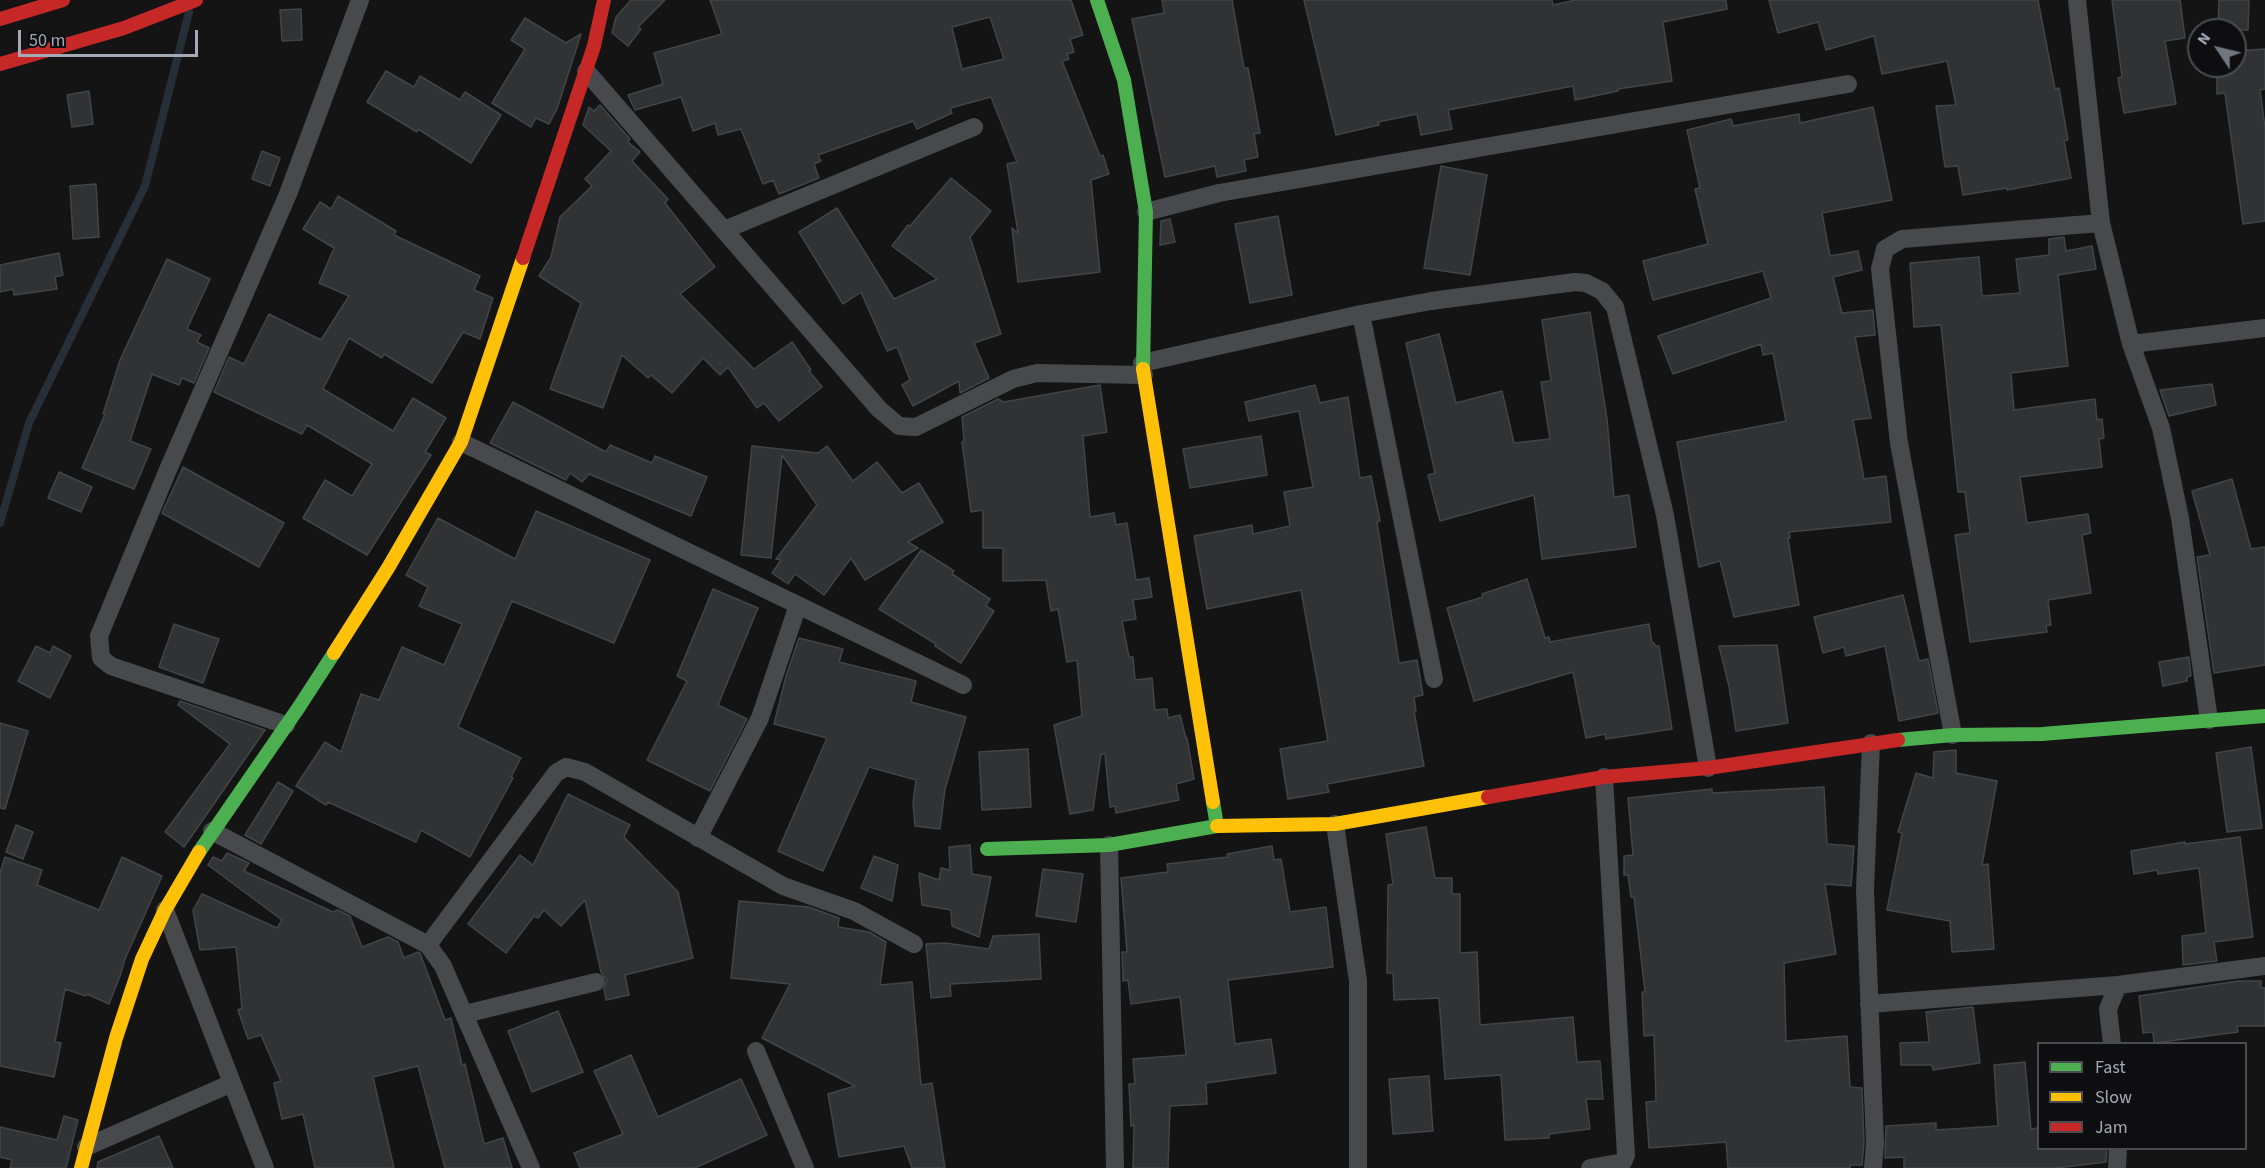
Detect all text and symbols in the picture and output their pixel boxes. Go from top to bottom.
scale bar [21,18,201,56]
north arrow [2187,18,2247,78]
text: 50 m [29,28,65,53]
text: N [2192,28,2216,49]
legend [2037,1042,2247,1150]
text: Fast [2095,1055,2126,1080]
text: Slow [2095,1085,2132,1110]
text: Jam [2095,1115,2128,1140]

